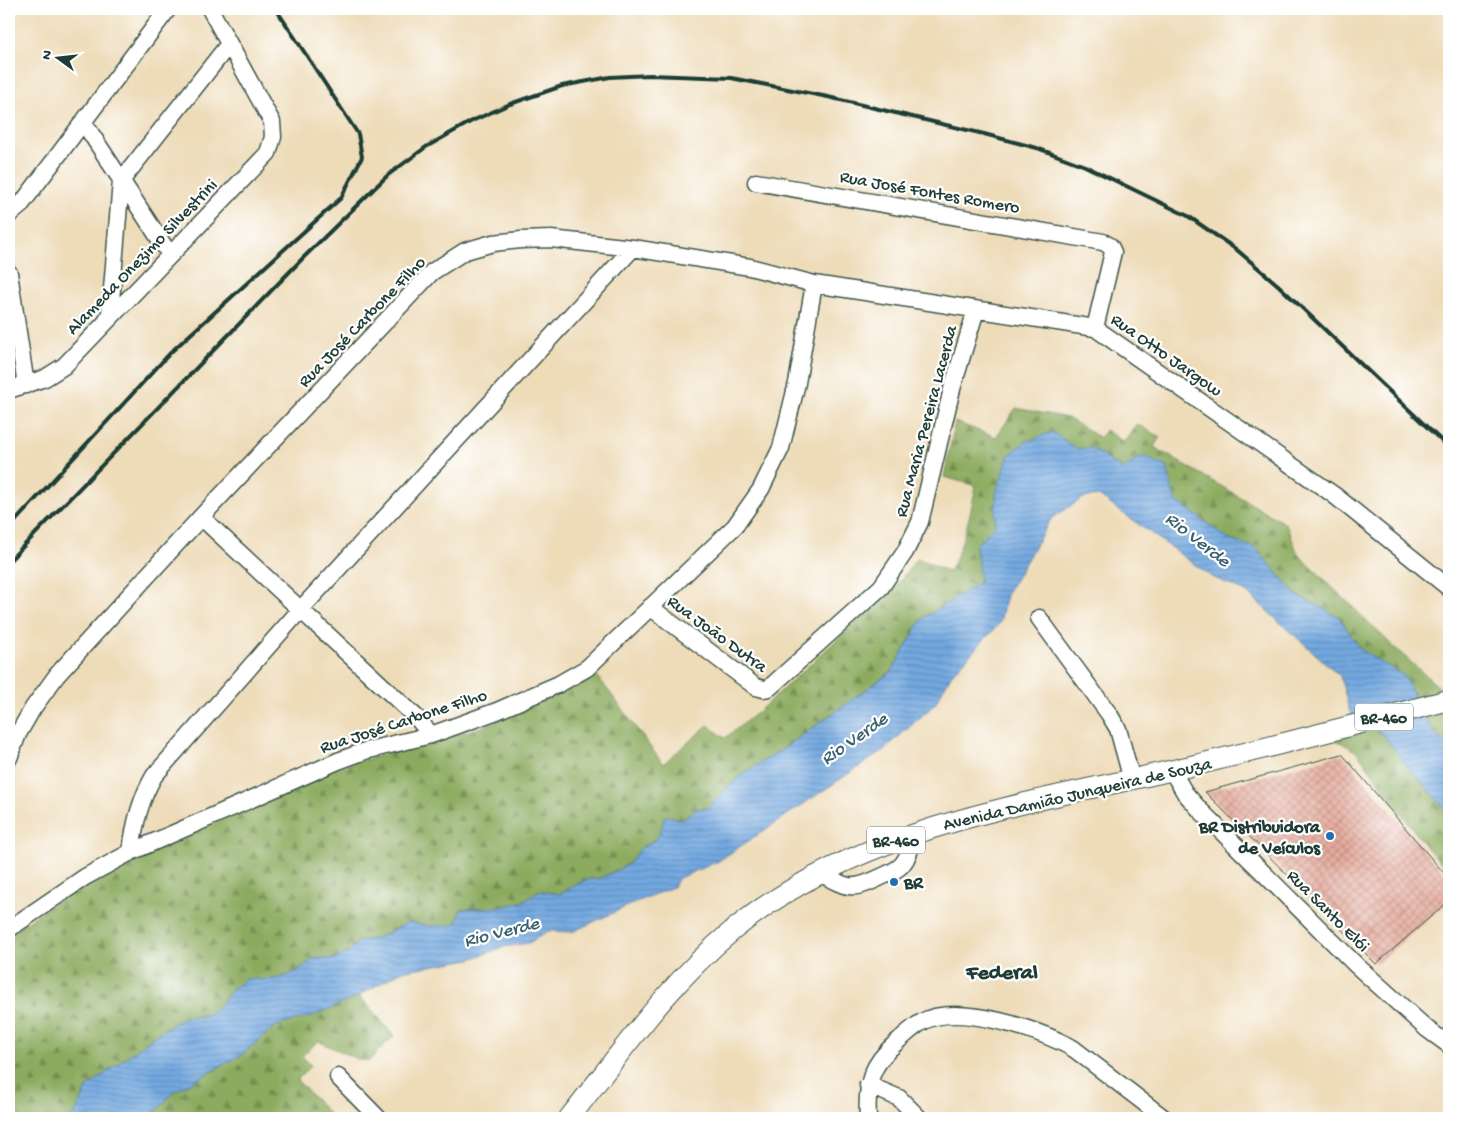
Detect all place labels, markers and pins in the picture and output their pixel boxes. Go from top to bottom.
place label: BR Distribuidora de Veículos [1198,818,1321,860]
marker: BR Distribuidora de Veículos [1324,830,1336,842]
place label: BR [903,874,924,895]
marker: BR [888,876,900,888]

